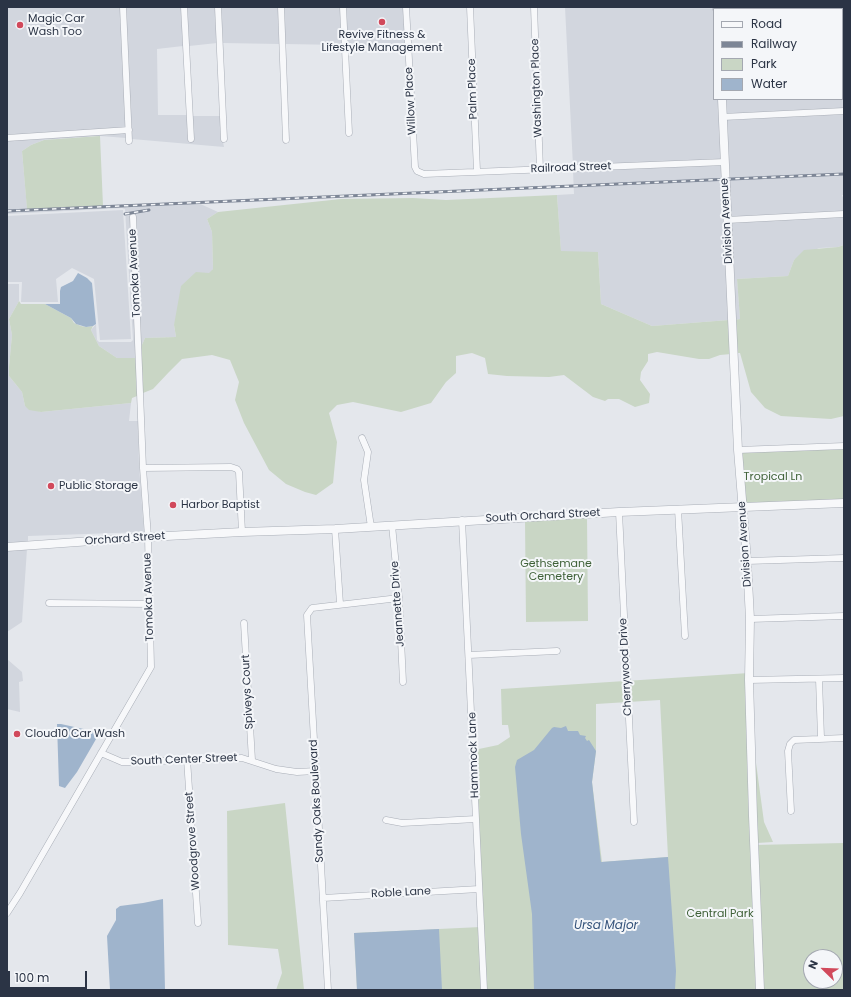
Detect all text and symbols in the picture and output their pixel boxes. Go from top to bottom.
legend [713,8,843,100]
place label: Magic Car Wash Too [28,12,85,38]
text: Road [751,15,782,32]
marker: Revive Fitness & Lifestyle Management [377,17,387,27]
marker: Magic Car Wash Too [15,20,25,30]
place label: Revive Fitness & Lifestyle Management [321,28,443,54]
text: Railway [751,35,797,52]
street label: Washington Place [529,38,545,138]
text: Park [751,55,777,72]
street label: Palm Place [465,58,481,120]
street label: Willow Place [403,67,419,135]
text: Water [751,75,787,92]
street label: Railroad Street [530,160,612,176]
street label: Division Avenue [718,178,736,264]
street label: Tomoka Avenue [126,228,144,318]
park label: Tropical Ln [744,470,802,484]
place label: Public Storage [59,479,138,493]
marker: Public Storage [46,481,56,491]
place label: Harbor Baptist [181,498,260,512]
marker: Harbor Baptist [168,500,178,510]
street label: Division Avenue [735,501,755,587]
street label: South Orchard Street [485,506,601,526]
street label: Orchard Street [84,530,166,548]
street label: Tomoka Avenue [141,552,157,642]
park label: Gethsemane Cemetery [520,557,592,583]
street label: Jeannette Drive [388,560,408,648]
street label: Cherrywood Drive [617,618,635,716]
street label: Spiveys Court [239,654,257,730]
street label: Hammock Lane [466,712,482,798]
place label: Cloud10 Car Wash [25,727,125,741]
marker: Cloud10 Car Wash [12,729,22,739]
street label: Sandy Oaks Boulevard [307,739,327,863]
street label: South Center Street [130,752,238,768]
street label: Woodgrove Street [183,791,203,891]
street label: Roble Lane [371,885,431,901]
park label: Central Park [686,907,754,921]
water label: Ursa Major [574,919,638,933]
north arrow [803,949,843,989]
text: N [804,958,822,972]
scale bar [10,963,89,989]
text: 100 m [15,969,49,986]

